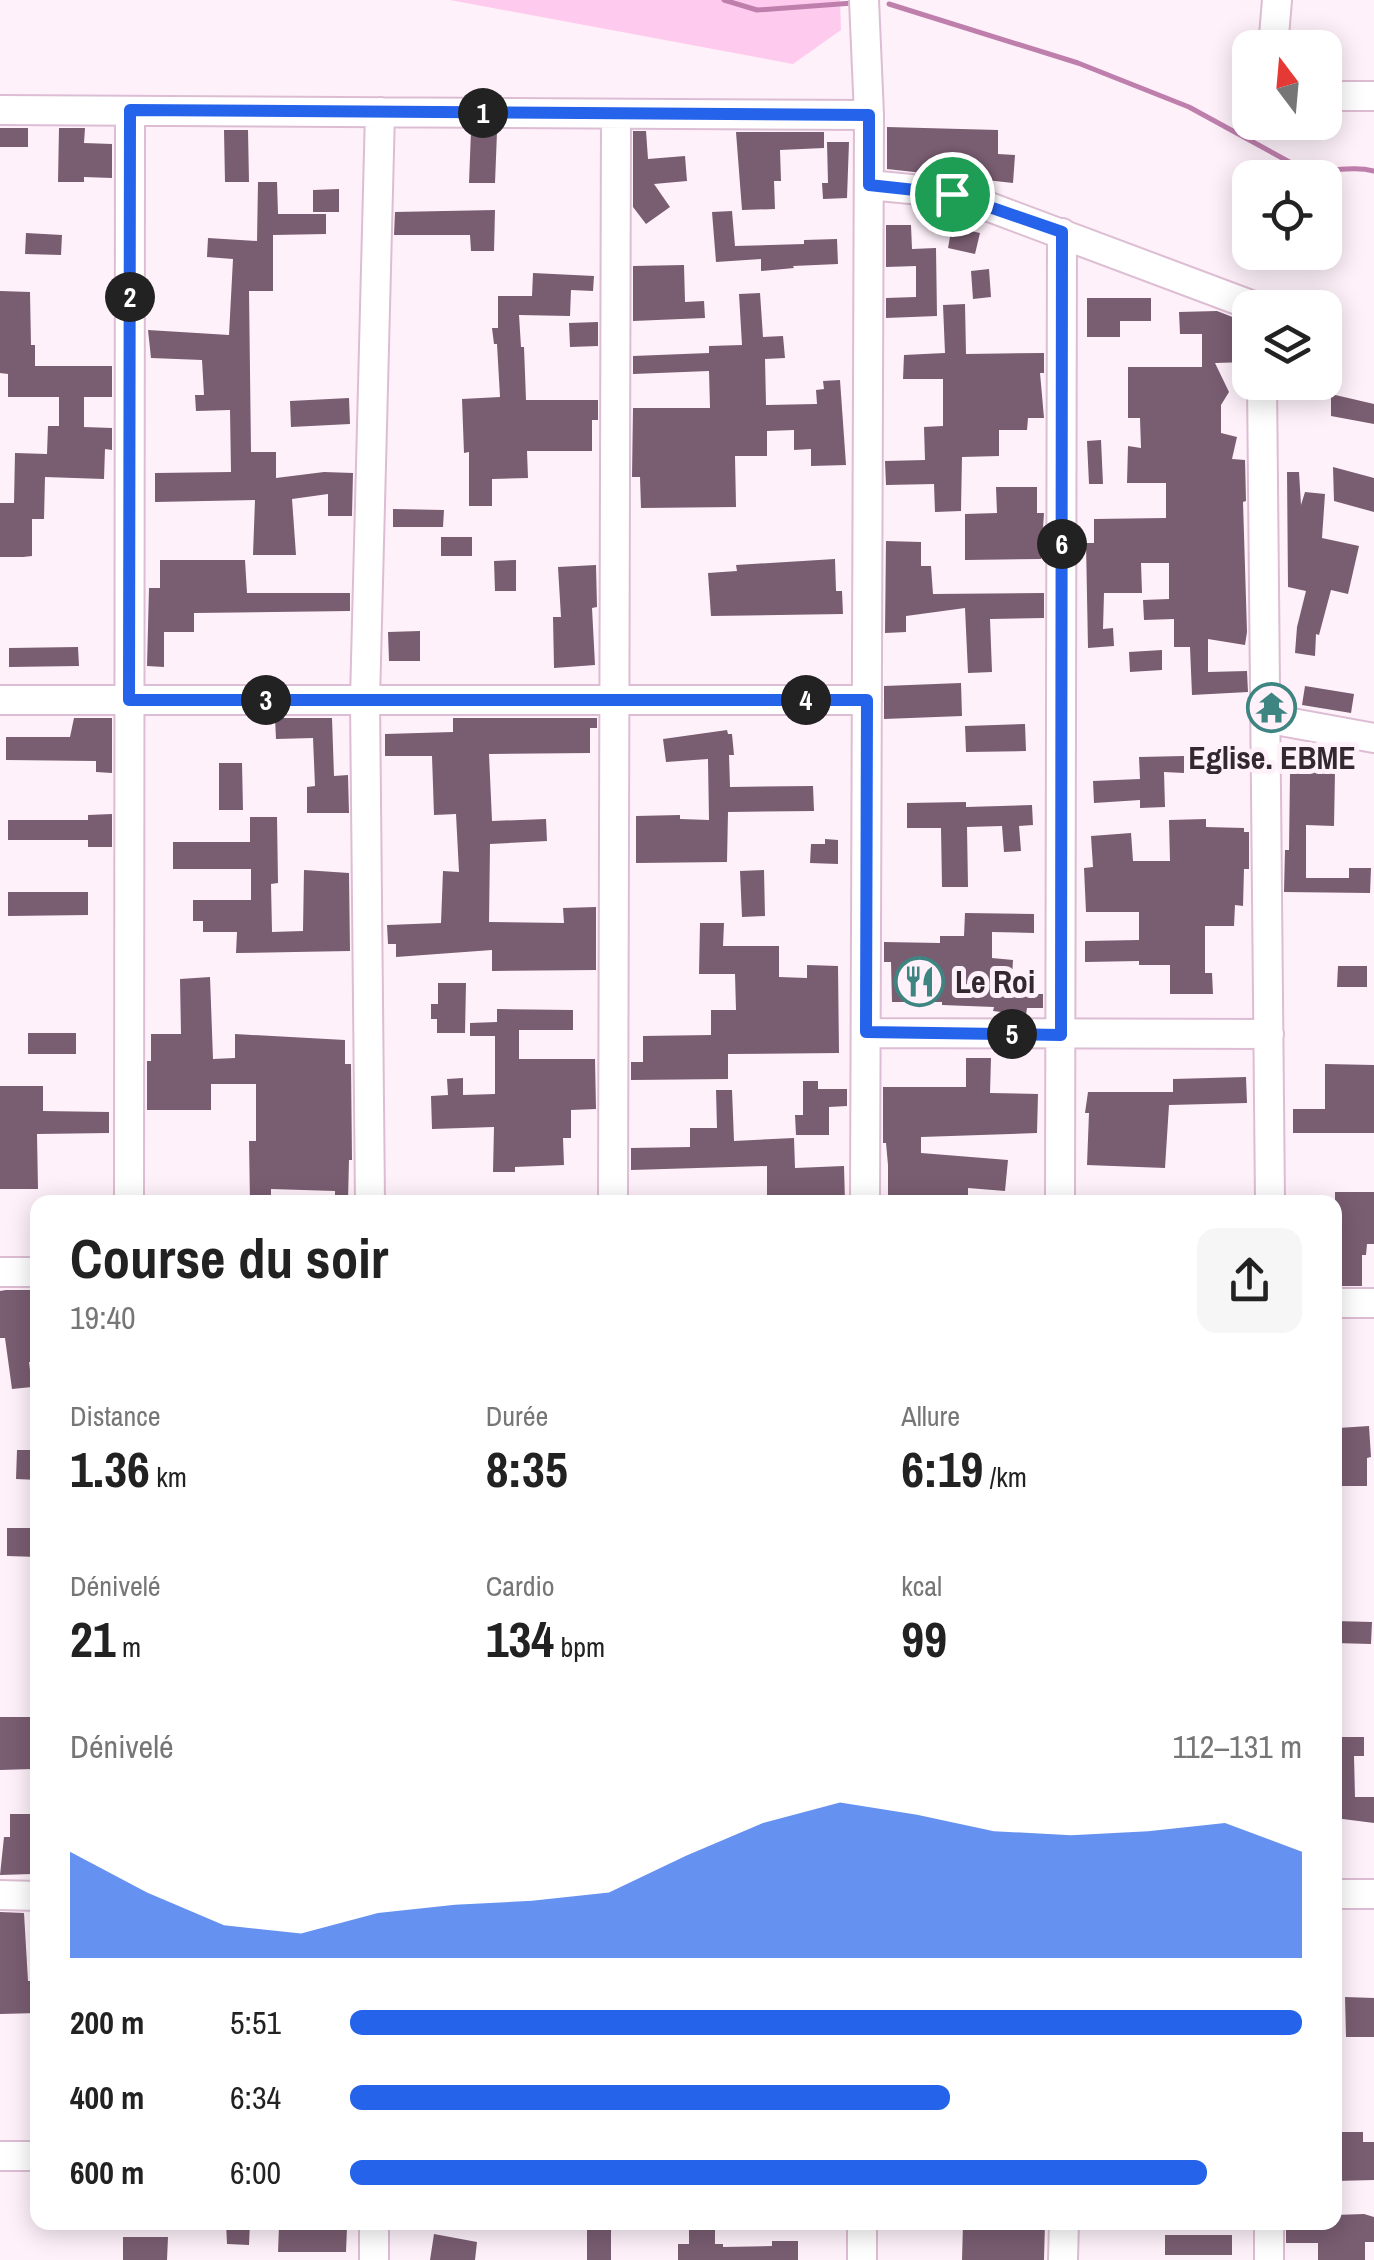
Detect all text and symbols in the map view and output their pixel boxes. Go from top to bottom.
north arrow [1232,30,1342,140]
map controls [1232,30,1342,400]
pin: 1 [458,88,508,138]
text: 1 [477,94,489,132]
pin [910,152,995,237]
button: locate [1232,160,1342,270]
icon: arrive [925,167,980,222]
pin: 2 [105,272,155,322]
text: 2 [124,278,136,316]
button: layers [1232,290,1342,400]
pin: 6 [1037,519,1087,569]
text: 6 [1056,525,1068,563]
pin: 3 [241,675,291,725]
pin: 4 [781,675,831,725]
text: 3 [260,681,272,719]
text: 4 [800,681,812,719]
temple icon: Eglise. EBME [1246,681,1298,733]
place label: Eglise. EBME [1188,736,1356,779]
restaurant icon: Le Roi [894,955,946,1007]
place label: Le Roi [955,960,1035,1003]
pin: 5 [987,1009,1037,1059]
text: 5 [1006,1015,1018,1053]
text: Course du soir [70,1221,388,1295]
button: share [1197,1228,1302,1333]
text: 19:40 [70,1296,136,1339]
text: Distance [70,1397,161,1435]
text: Durée [486,1397,548,1435]
text: Allure [901,1397,960,1435]
text: 1.36 [70,1435,150,1503]
text: 8:35 [486,1435,568,1503]
text: 6:19 [901,1435,983,1503]
text: km [150,1458,187,1496]
text: /km [983,1458,1027,1496]
text: Dénivelé [70,1567,161,1605]
text: Cardio [486,1567,555,1605]
text: kcal [901,1567,942,1605]
text: 21 [70,1605,116,1673]
text: 134 [486,1605,554,1673]
text: 99 [901,1605,947,1673]
text: m [116,1628,141,1666]
text: bpm [554,1628,605,1666]
text: Dénivelé [70,1725,174,1768]
text: 112–131 m [1173,1725,1302,1768]
text: 200 m [70,2001,144,2044]
text: 5:51 [230,2001,281,2044]
text: 400 m [70,2076,144,2119]
text: 6:34 [230,2076,281,2119]
text: 600 m [70,2151,144,2194]
text: 6:00 [230,2151,281,2194]

